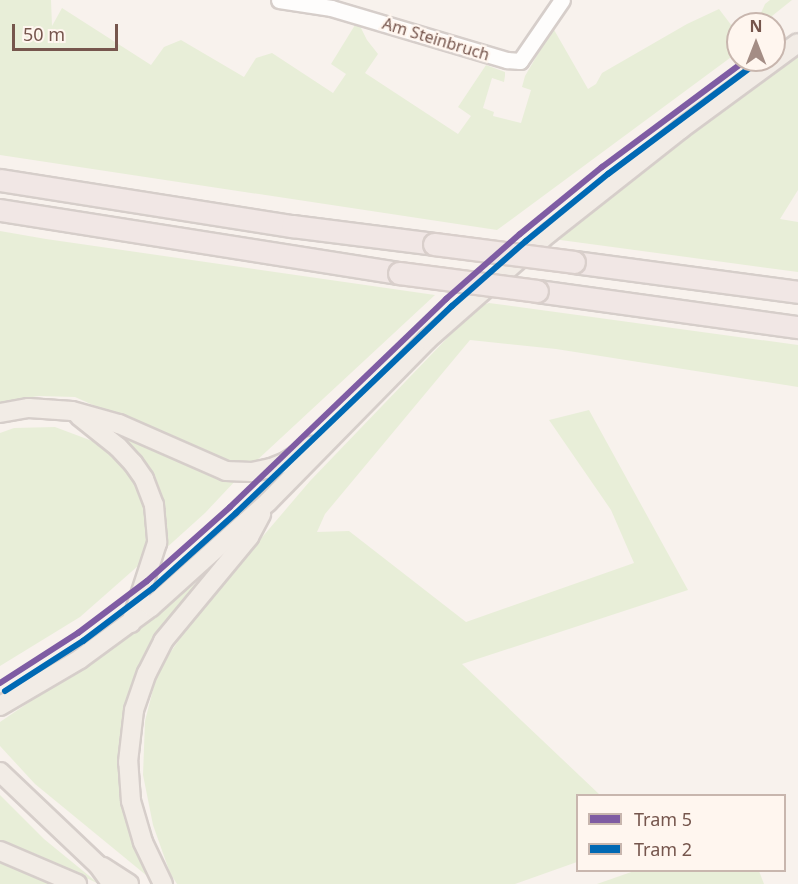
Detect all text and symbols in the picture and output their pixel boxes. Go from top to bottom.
scale bar [15,12,122,50]
north arrow [726,12,786,72]
street label: Am Steinbruch [380,14,492,64]
text: N [749,15,763,37]
text: 50 m [23,22,65,46]
legend [576,794,786,872]
text: Tram 5 [634,807,692,831]
text: Tram 2 [634,837,692,861]

